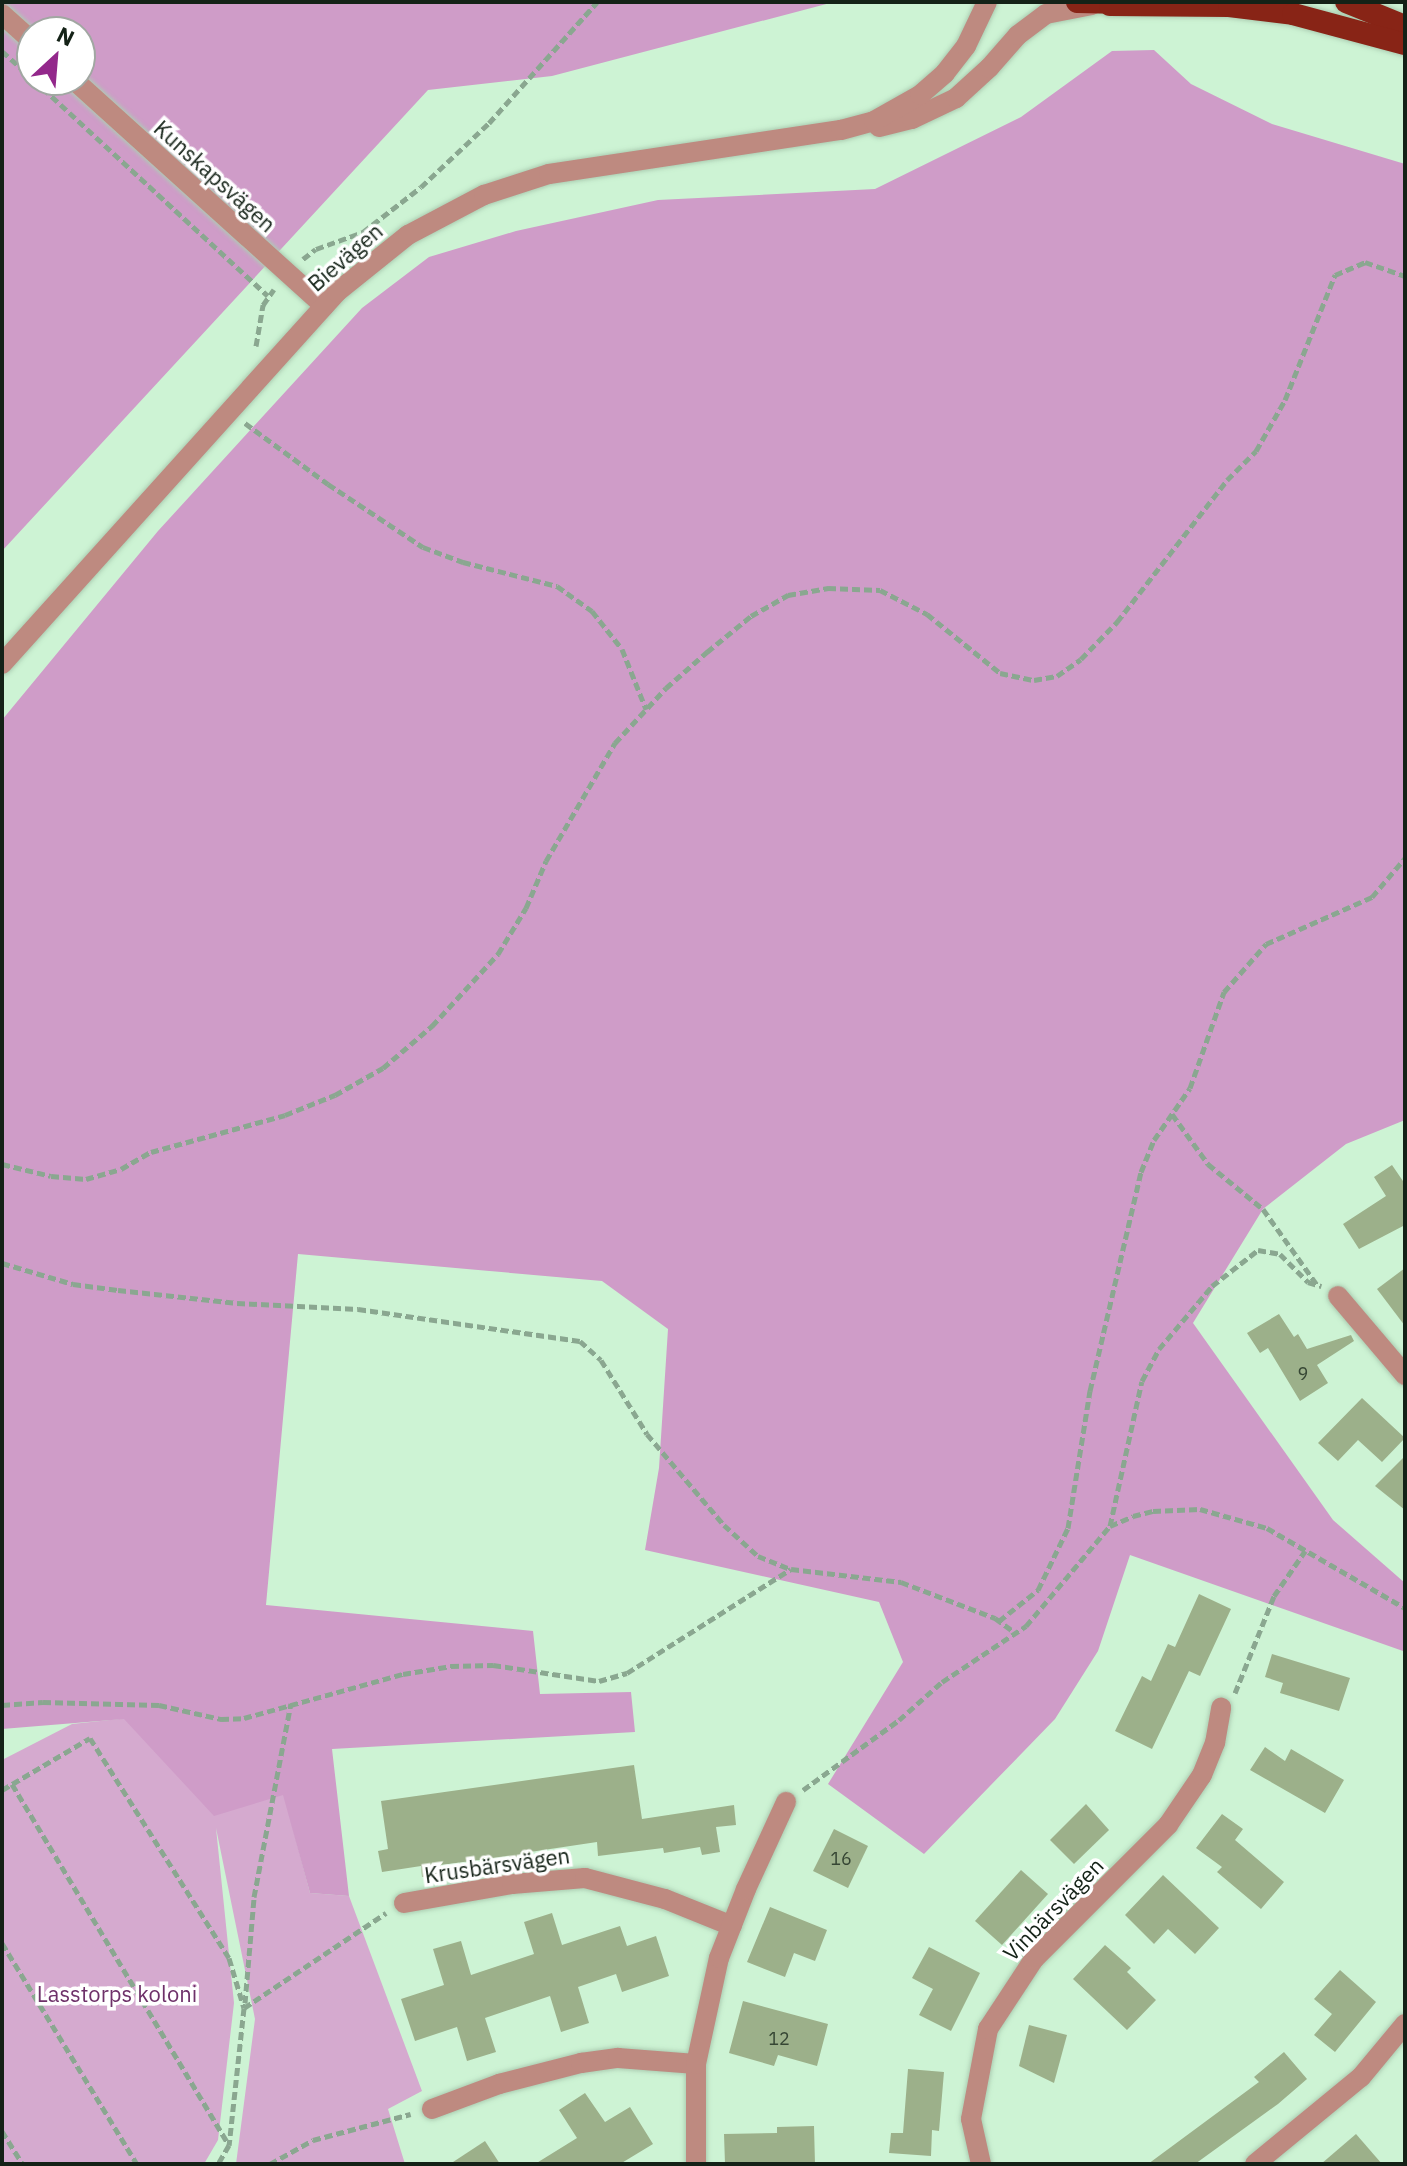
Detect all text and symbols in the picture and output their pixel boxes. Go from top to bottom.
north arrow [16,16,96,96]
text: N [52,19,79,52]
street label: Kunskapsvägen [149,115,281,237]
street label: Bievägen [302,217,388,297]
house number: 9 [1298,1363,1308,1385]
street label: Krusbärsvägen [423,1842,571,1888]
house number: 16 [830,1848,852,1870]
street label: Vinbärsvägen [997,1852,1109,1966]
park label: Lasstorps koloni [37,1981,197,2007]
house number: 12 [768,2028,790,2050]

